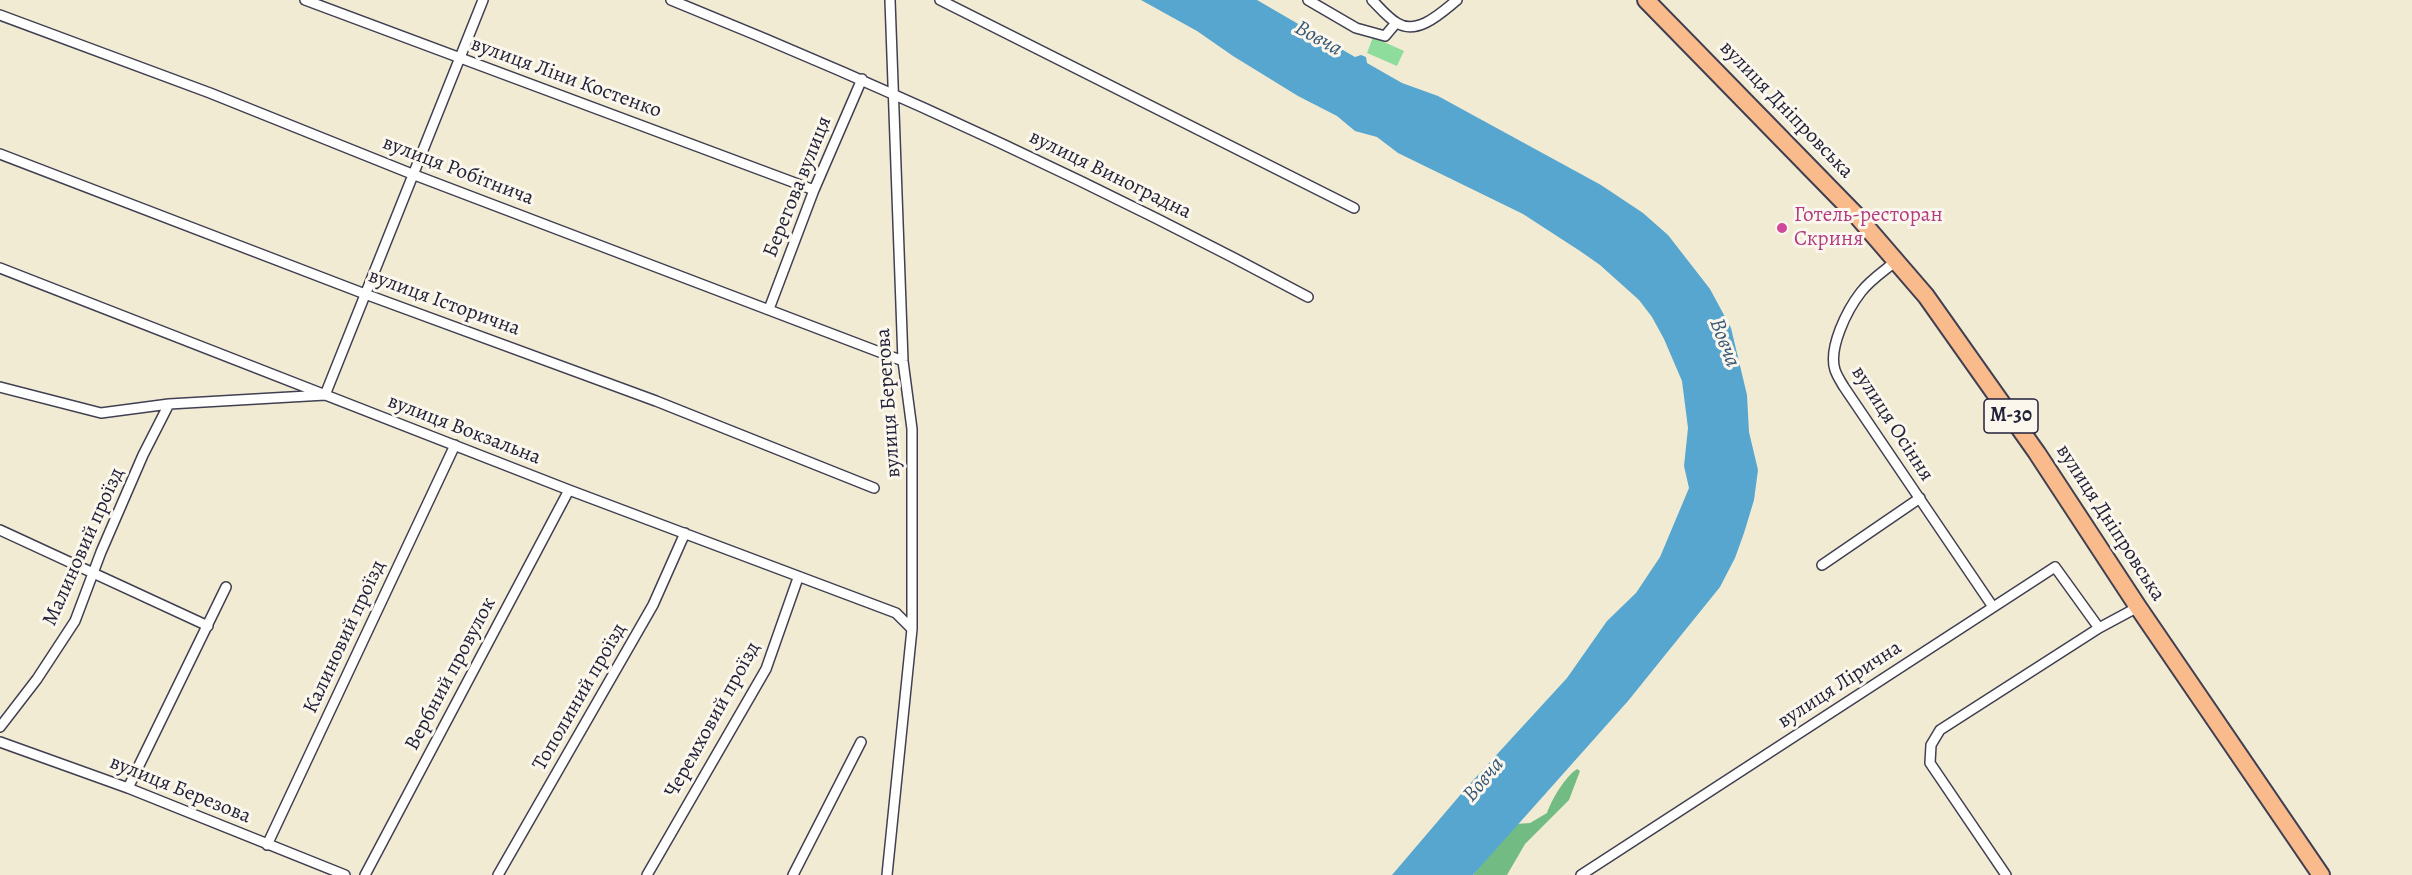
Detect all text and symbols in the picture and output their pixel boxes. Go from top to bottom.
water label: Вовча [1290,15,1346,63]
street label: вулиця Ліни Костенко [467,32,665,124]
street label: вулиця Дніпровська [1714,36,1858,184]
street label: Берегова вулиця [758,113,838,261]
street label: вулиця Виноградна [1025,125,1195,225]
street label: вулиця Робітнича [379,131,537,211]
place label: Готель-ресторан Скриня [1794,203,1943,253]
marker: Готель-ресторан Скриня [1775,221,1789,235]
street label: вулиця Історична [365,264,523,342]
water label: Вовча [1703,315,1745,371]
street label: вулиця Берегова [871,327,907,479]
street label: вулиця Осіння [1845,362,1939,486]
street label: вулиця Вокзальна [384,389,544,471]
road number: М-30 [1984,399,2038,433]
street label: вулиця Дніпровська [2050,440,2170,606]
street label: Малиновий проїзд [38,464,130,630]
street label: Калиновий проїзд [298,556,392,718]
street label: Вербний провулок [400,593,502,755]
street label: Тополиний проїзд [528,619,632,775]
street label: вулиця Лірична [1773,636,1907,734]
street label: Черемховий проїзд [660,638,766,802]
street label: вулиця Березова [106,750,254,830]
water label: Вовча [1458,752,1510,808]

